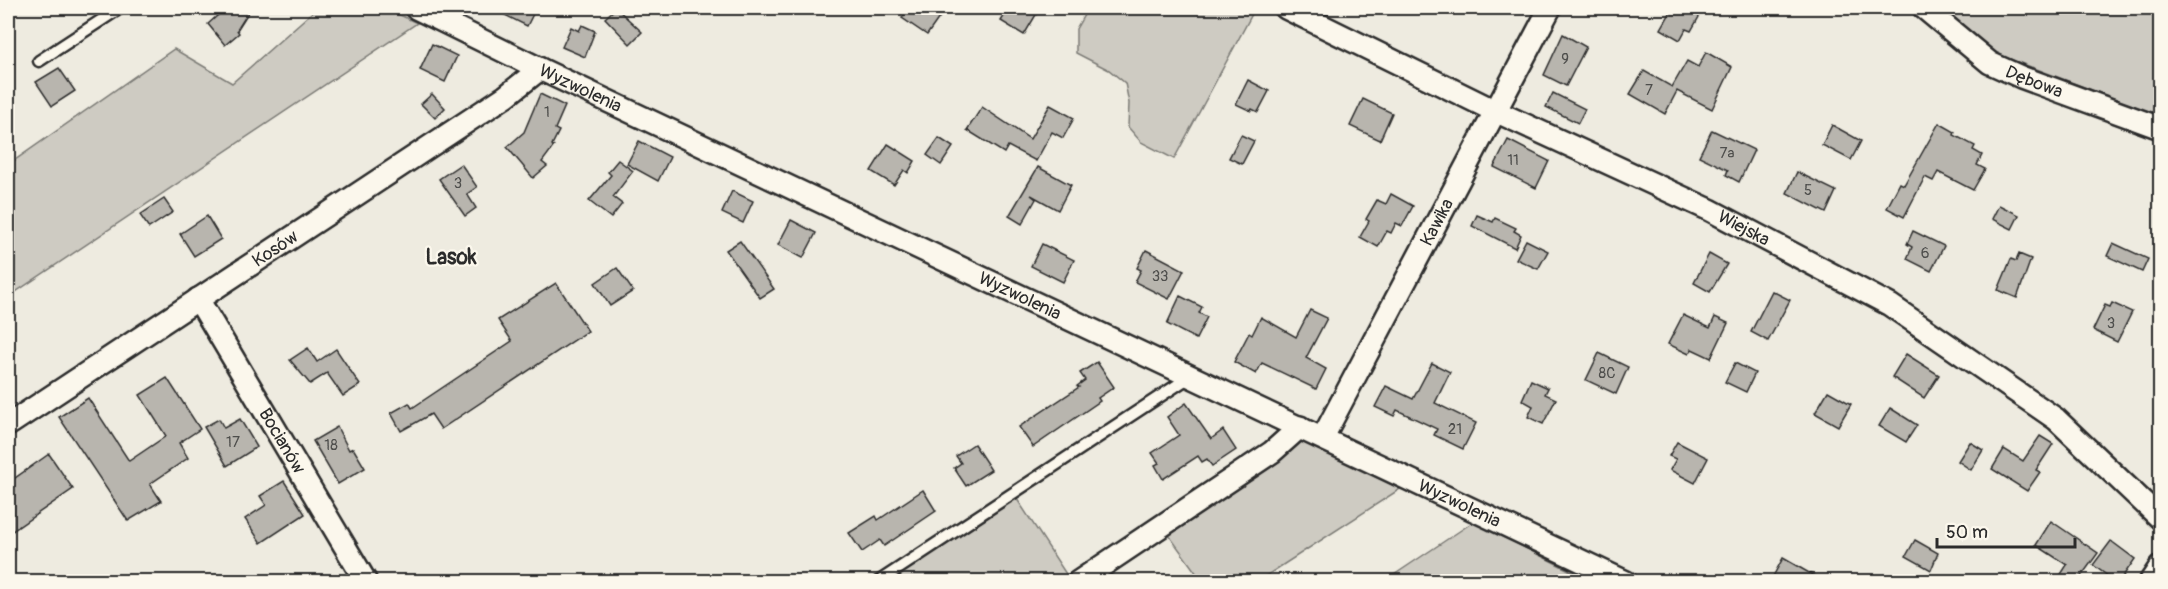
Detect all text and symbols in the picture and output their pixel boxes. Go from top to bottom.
house number: 9 [1561,50,1569,69]
street label: Wyzwolenia [535,59,625,118]
street label: Dębowa [2002,60,2066,103]
house number: 7 [1645,81,1653,100]
house number: 1 [544,103,550,122]
house number: 7a [1720,144,1734,163]
house number: 11 [1507,151,1519,170]
house number: 3 [454,174,462,193]
house number: 5 [1804,181,1812,200]
street label: Kawika [1415,195,1459,250]
street label: Wiejska [1714,205,1774,251]
street label: Kosów [248,225,303,273]
district label: Lasok [425,244,477,271]
house number: 6 [1921,244,1929,263]
street label: Wyzwolenia [975,267,1065,326]
house number: 33 [1152,267,1168,286]
house number: 3 [2107,314,2115,333]
house number: 8C [1599,364,1615,383]
street label: Bocianów [253,404,310,478]
house number: 21 [1448,420,1462,439]
house number: 17 [226,433,240,452]
house number: 18 [324,436,338,455]
street label: Wyzwolenia [1414,474,1504,533]
scale bar [1937,511,2075,549]
text: 50 m [1946,521,1988,544]

